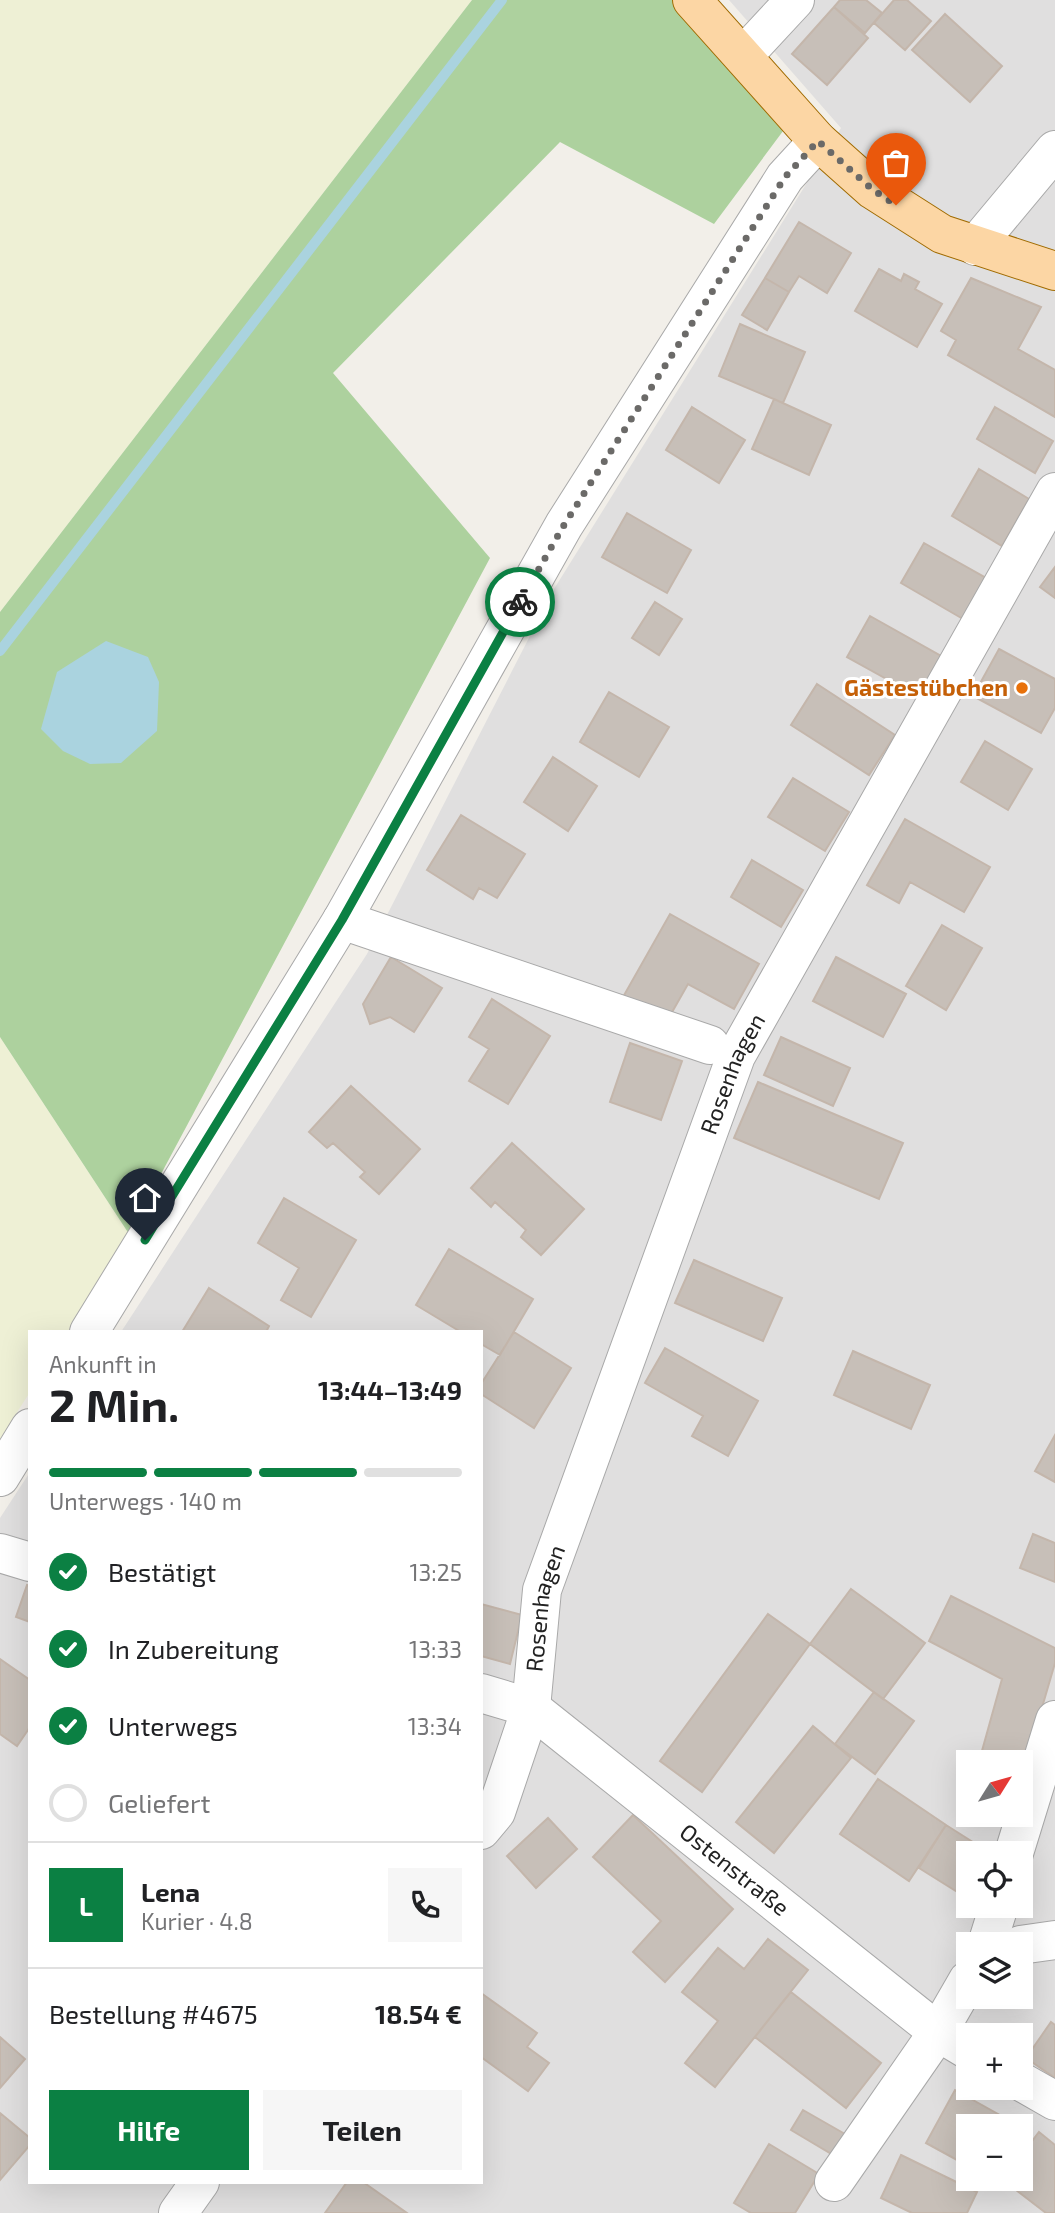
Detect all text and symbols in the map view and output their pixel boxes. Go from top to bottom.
pin [866,133,926,205]
icon: bag [877,144,915,182]
courier [485,567,555,637]
icon: bike [501,583,539,621]
place label: Gästestübchen [844,673,1008,701]
marker: Gästestübchen [1014,680,1030,696]
street label: Rosenhagen [694,1008,770,1138]
pin [115,1168,175,1240]
icon: home [126,1179,164,1217]
text: Ankunft in [49,1350,157,1378]
text: 13:44–13:49 [318,1374,462,1405]
text: 2 Min. [49,1376,179,1431]
text: Unterwegs · 140 m [49,1487,242,1515]
street label: Rosenhagen [519,1541,570,1673]
icon: check [49,1553,87,1591]
text: Bestätigt [108,1556,216,1587]
text: 13:25 [409,1558,462,1586]
icon: check [49,1630,87,1668]
text: In Zubereitung [108,1633,279,1664]
text: 13:33 [409,1635,462,1663]
icon: check [49,1707,87,1745]
text: Unterwegs [108,1710,238,1741]
text: 13:34 [408,1712,462,1740]
north arrow [956,1750,1032,1827]
map controls [956,1750,1033,2191]
text: Geliefert [108,1787,210,1818]
street label: Ostenstraße [675,1817,795,1921]
button: locate [956,1841,1033,1918]
button: phone [388,1868,462,1942]
text: Lena [141,1876,200,1907]
text: L [79,1890,93,1921]
text: Kurier · 4.8 [141,1907,253,1935]
button: layers [956,1932,1033,2009]
text: Bestellung #4675 [49,1998,258,2029]
text: 18.54 € [375,1998,462,2029]
button: + [956,2023,1033,2100]
button: Hilfe [49,2090,249,2170]
button: Teilen [263,2090,462,2170]
button: − [956,2114,1033,2191]

